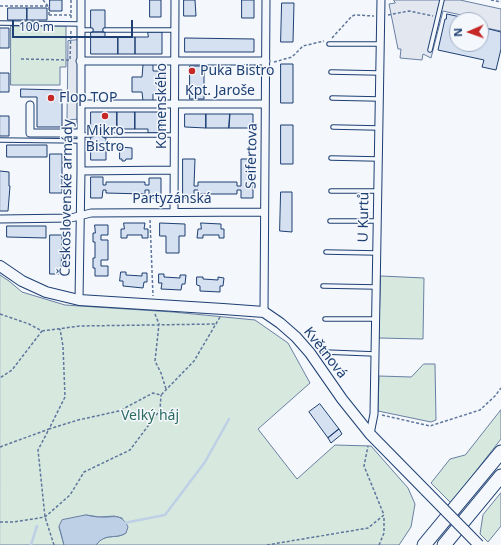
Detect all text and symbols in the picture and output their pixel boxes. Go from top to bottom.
scale bar [14,12,135,38]
north arrow [449,12,489,52]
text: 100 m [19,18,54,35]
text: N [450,28,465,37]
street label: Komenského [154,63,170,149]
place label: Puka Bistro [200,63,275,79]
marker: Puka Bistro [187,66,197,76]
street label: Kpt. Jaroše [185,83,255,99]
place label: Flop TOP [59,90,118,106]
marker: Flop TOP [46,93,56,103]
marker: Mikro Bistro [100,111,110,121]
street label: Československé armády [57,119,77,277]
place label: Mikro Bistro [86,123,124,156]
street label: Seifertova [243,123,261,189]
street label: Partyzánská [132,191,212,207]
street label: U Kurtů [355,192,373,242]
street label: Květnová [300,324,350,382]
park label: Velký háj [121,408,179,424]

